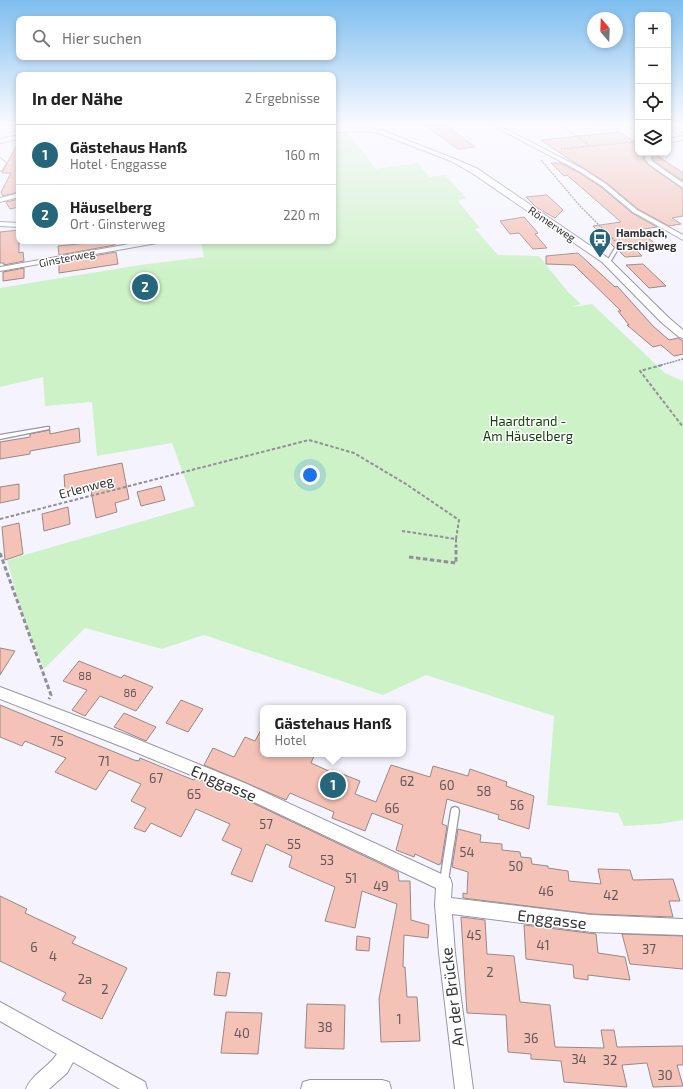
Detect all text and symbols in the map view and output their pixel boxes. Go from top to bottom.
north arrow [587,12,623,48]
map controls [635,12,671,156]
button: + [635,12,671,48]
search box [16,16,336,60]
icon: search [30,27,52,49]
text: Hier suchen [62,29,142,47]
button: − [635,48,671,84]
button: locate [635,84,671,120]
text: In der Nähe [32,88,123,108]
text: 2 Ergebnisse [245,90,320,106]
button: layers [635,120,671,156]
text: Gästehaus Hanß [70,138,187,156]
text: 1 [42,147,48,163]
text: 160 m [285,147,320,163]
text: Hotel · Enggasse [70,156,167,172]
text: Häuselberg [70,198,152,216]
street label: Römerweg [526,203,578,244]
text: 2 [41,207,49,223]
text: 220 m [283,207,320,223]
text: Ort · Ginsterweg [70,216,165,232]
bus stop icon: Hambach, Erschigweg [587,226,613,259]
place label: Hambach, Erschigweg [616,226,677,252]
street label: Ginsterweg [38,246,96,269]
pin: 2 [132,272,158,302]
park label: Haardtrand - Am Häuselberg [483,413,573,444]
your location [300,465,320,485]
street label: Erlenweg [57,472,115,502]
house number: 88 [78,669,92,682]
house number: 86 [124,686,136,699]
popup [260,705,406,757]
text: Gästehaus Hanß [274,714,392,732]
text: Hotel [274,732,306,748]
house number: 75 [50,733,64,749]
house number: 71 [98,753,110,769]
street label: Enggasse [188,760,260,805]
house number: 67 [149,770,163,786]
pin: 1 [320,770,346,800]
house number: 62 [400,773,414,789]
house number: 60 [439,777,455,793]
house number: 58 [477,783,491,799]
house number: 65 [187,786,201,802]
house number: 56 [510,797,524,813]
house number: 66 [385,800,399,816]
house number: 57 [259,816,273,832]
house number: 55 [287,836,301,852]
house number: 54 [460,844,474,860]
house number: 53 [320,852,334,868]
house number: 50 [509,858,523,874]
house number: 51 [345,870,357,886]
house number: 49 [373,878,389,894]
house number: 46 [538,883,554,899]
house number: 42 [603,887,619,903]
street label: Enggasse [516,905,588,932]
house number: 45 [467,927,482,943]
house number: 41 [536,937,550,953]
house number: 6 [30,939,38,955]
house number: 37 [642,941,656,957]
street label: An der Brücke [436,946,467,1048]
house number: 4 [49,948,57,964]
house number: 2 [486,964,494,980]
house number: 2a [78,971,92,987]
house number: 2 [101,981,109,997]
house number: 1 [396,1011,402,1027]
house number: 38 [317,1019,333,1035]
house number: 40 [234,1025,250,1041]
house number: 36 [524,1030,538,1046]
house number: 34 [571,1051,587,1067]
house number: 32 [603,1052,617,1068]
house number: 30 [657,1067,673,1083]

